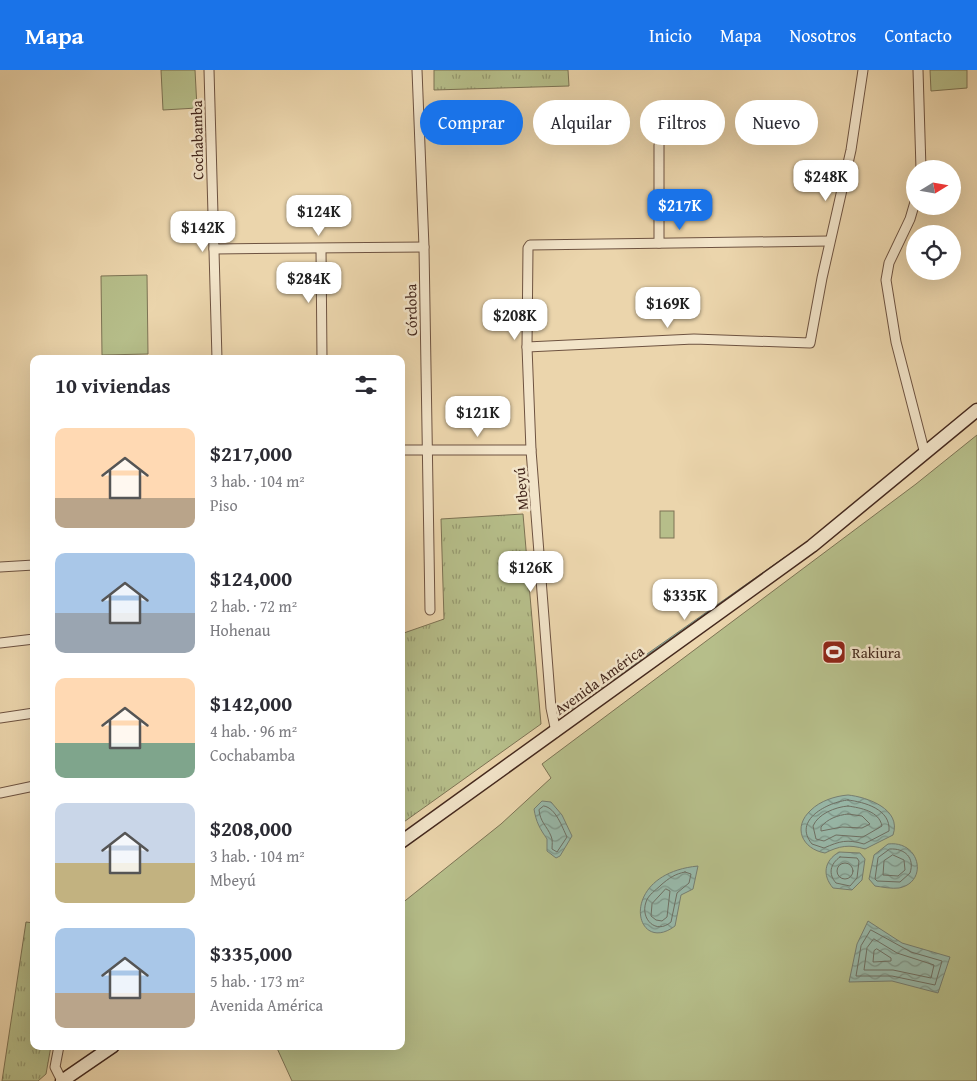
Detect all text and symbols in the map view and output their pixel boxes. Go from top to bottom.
text: Mapa [25,18,84,53]
text: Inicio [649,22,692,49]
text: Mapa [720,22,761,49]
text: Nosotros [789,22,857,49]
text: Contacto [885,22,952,49]
street label: Cochabamba [186,100,208,180]
chip: Comprar [420,100,523,145]
chip: Alquilar [533,100,630,145]
chip: Filtros [640,100,725,145]
chip: Nuevo [735,100,818,145]
pin: $248K [791,160,861,202]
north arrow [906,160,961,215]
map controls [906,160,961,280]
text: $248K [804,164,848,188]
pin: $217K [645,189,715,231]
text: $217K [658,193,702,217]
pin: $124K [284,194,354,237]
text: $124K [297,199,341,223]
pin: $142K [168,210,238,253]
text: $142K [181,215,225,239]
button: locate [906,225,961,280]
pin: $284K [274,262,344,304]
text: $284K [287,266,331,290]
street label: Córdoba [400,284,422,336]
pin: $169K [633,286,703,329]
text: $169K [646,291,690,315]
pin: $208K [480,298,550,341]
text: $208K [493,303,537,327]
text: 10 viviendas [55,370,171,401]
icon: filters [352,371,380,399]
pin: $121K [443,396,513,438]
text: $121K [456,400,500,424]
text: $217,000 [210,438,292,469]
icon: home [95,448,155,508]
street label: Mbeyú [509,466,533,511]
text: 3 hab. · 104 m² [210,469,305,493]
text: Piso [210,493,238,517]
pin: $126K [496,550,566,593]
text: $126K [509,555,553,579]
text: $124,000 [210,563,292,594]
icon: home [95,573,155,633]
pin: $335K [650,578,720,621]
text: $335K [663,583,707,607]
text: 2 hab. · 72 m² [210,594,297,618]
text: Hohenau [210,618,270,642]
sports icon: Rakiura [821,639,847,665]
street label: Avenida América [550,640,648,720]
place label: Rakiura [852,642,901,663]
text: $142,000 [210,688,292,719]
icon: home [95,698,155,758]
text: 4 hab. · 96 m² [210,719,297,743]
text: Cochabamba [210,743,295,767]
text: $208,000 [210,813,292,844]
icon: home [95,823,155,883]
text: 3 hab. · 104 m² [210,844,305,868]
text: Mbeyú [210,868,256,892]
text: $335,000 [210,938,292,969]
icon: home [95,948,155,1008]
text: 5 hab. · 173 m² [210,969,305,993]
text: Avenida América [210,993,323,1017]

